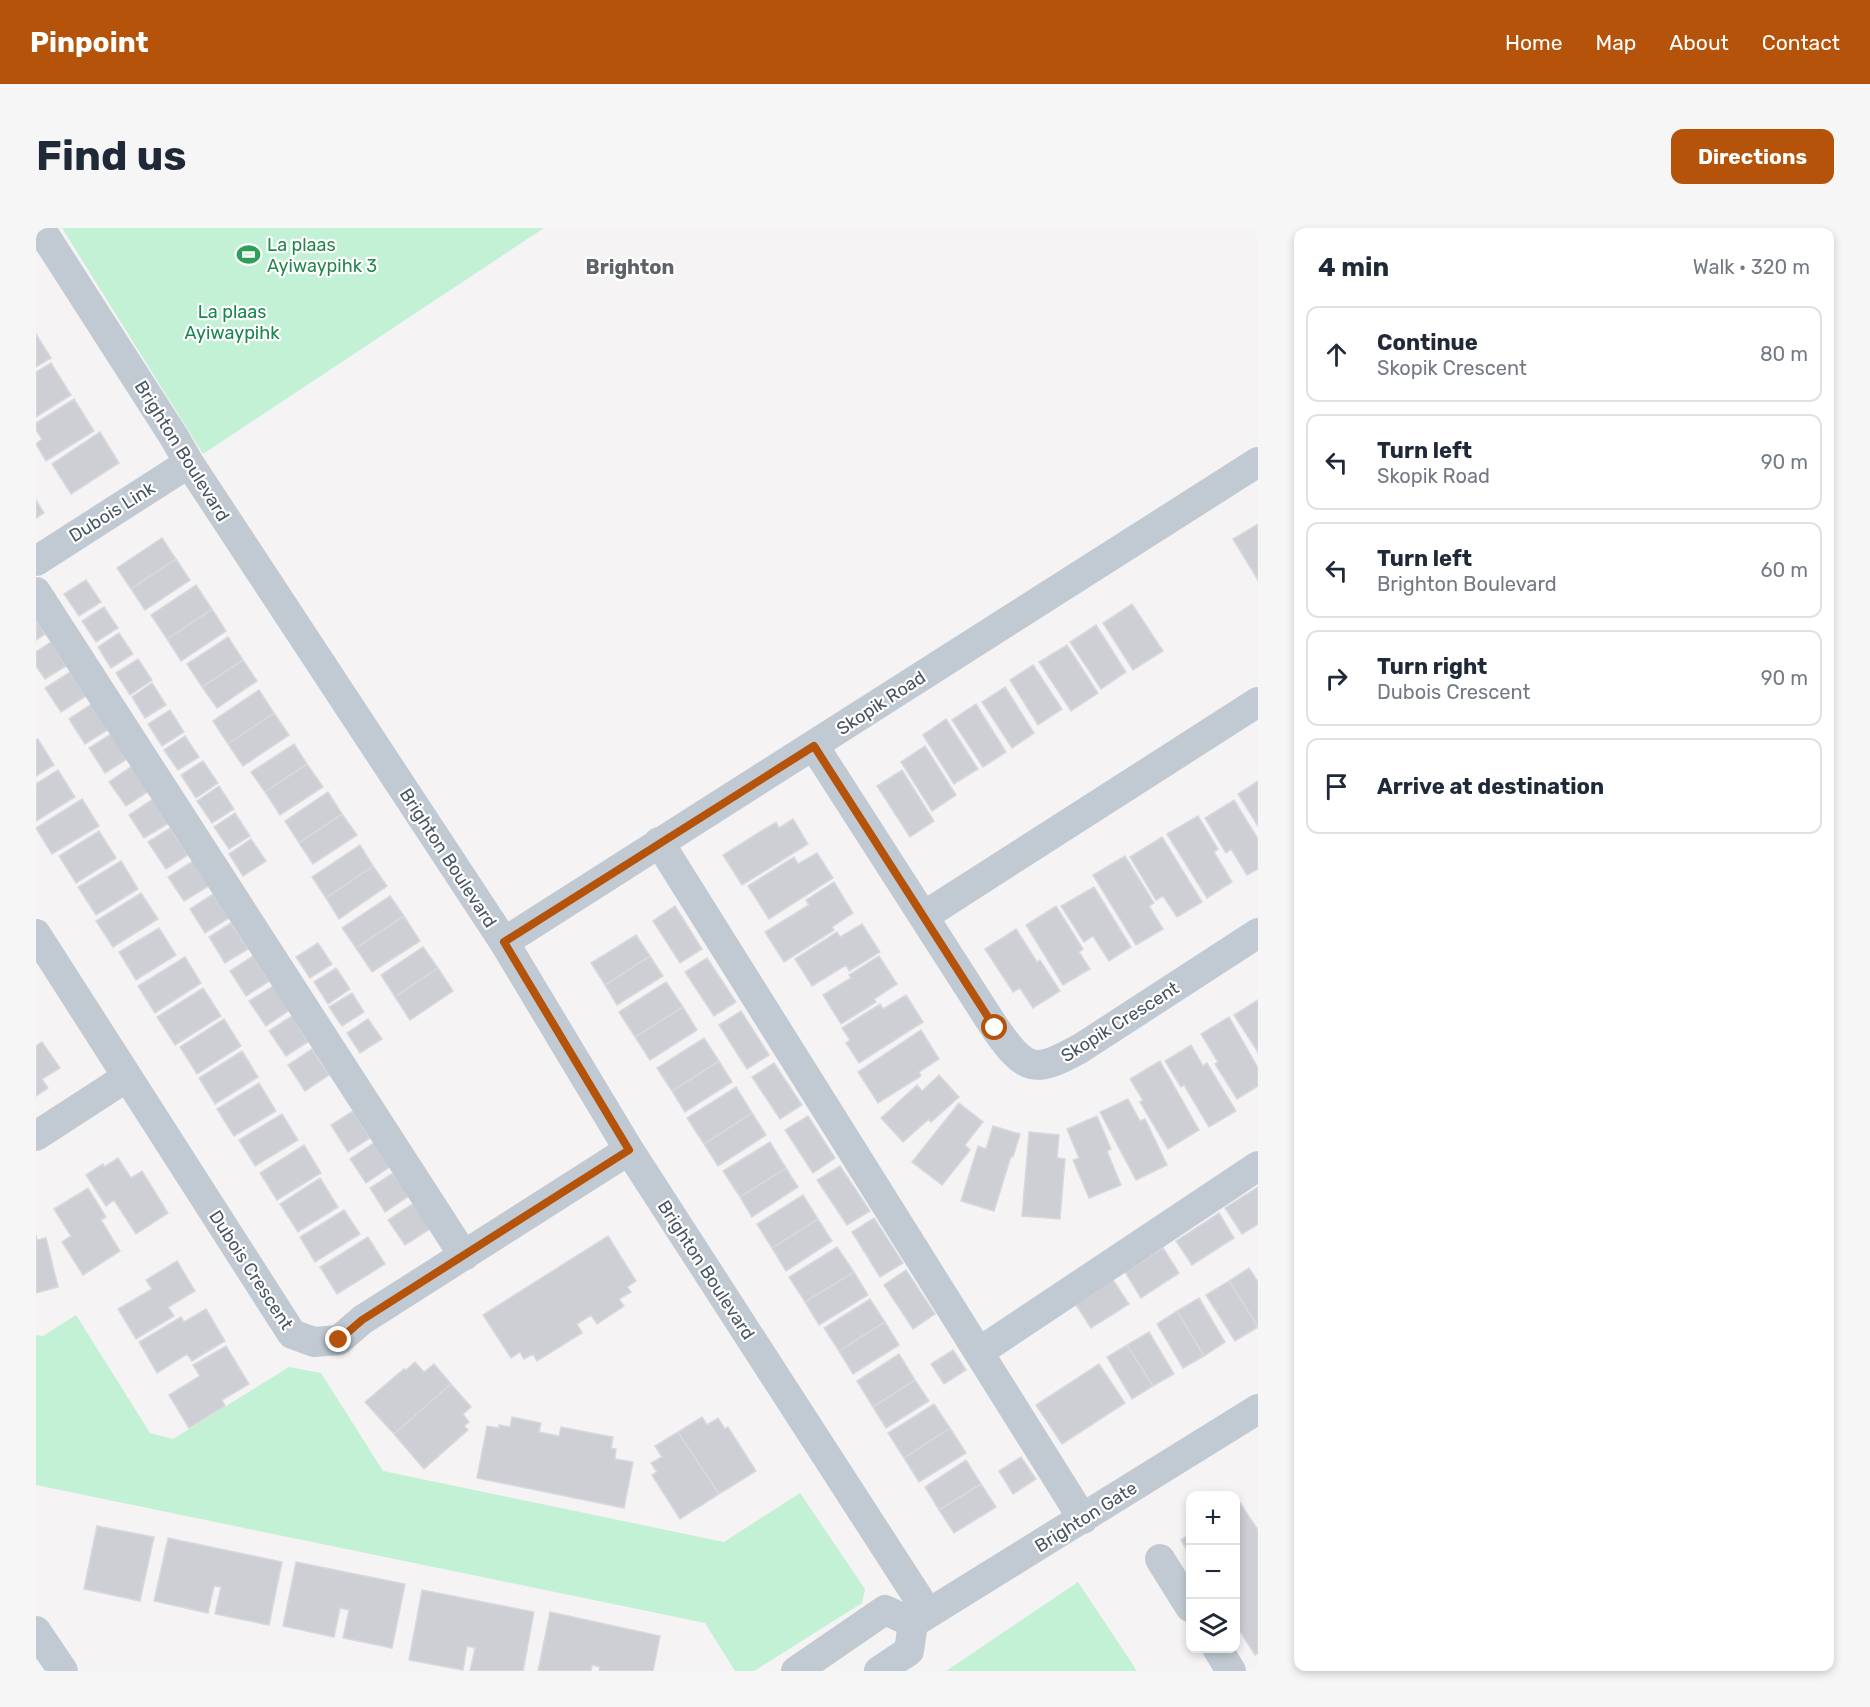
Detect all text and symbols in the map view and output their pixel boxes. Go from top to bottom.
text: Pinpoint [30,26,149,59]
text: Home [1505,30,1562,55]
text: Map [1595,30,1636,55]
text: About [1669,30,1729,55]
text: Contact [1762,30,1840,55]
button: Directions [1671,129,1834,184]
text: Find us [36,131,187,181]
place label: La plaas Ayiwaypihk 3 [267,234,377,277]
sports icon: La plaas Ayiwaypihk 3 [236,242,262,268]
text: 4 min [1318,252,1389,283]
district label: Brighton [586,255,674,279]
text: Walk · 320 m [1693,255,1810,279]
park label: La plaas Ayiwaypihk [185,301,280,344]
text: Continue [1377,329,1478,356]
icon: ahead [1320,338,1353,371]
text: 80 m [1760,342,1808,366]
text: Skopik Crescent [1377,356,1527,380]
street label: Brighton Boulevard [130,377,234,525]
text: Turn left [1377,437,1472,464]
icon: left [1320,446,1353,479]
text: 90 m [1761,450,1808,474]
text: Skopik Road [1377,464,1490,488]
street label: Dubois Link [65,477,160,547]
text: Turn left [1377,545,1472,572]
icon: left [1320,554,1353,587]
text: 60 m [1761,558,1808,582]
text: Brighton Boulevard [1377,572,1557,596]
text: Turn right [1377,653,1487,680]
icon: right [1320,662,1353,695]
street label: Skopik Road [832,666,930,740]
text: 90 m [1761,666,1808,690]
text: Dubois Crescent [1377,680,1530,704]
icon: arrive [1320,770,1353,803]
text: Arrive at destination [1377,773,1604,800]
street label: Brighton Boulevard [395,784,501,932]
street label: Skopik Crescent [1057,977,1183,1067]
route start [981,1014,1007,1040]
street label: Brighton Boulevard [653,1196,759,1344]
street label: Dubois Crescent [204,1206,298,1334]
route end [325,1326,351,1352]
street label: Brighton Gate [1031,1477,1141,1557]
map controls [1186,1491,1240,1653]
button: + [1186,1491,1240,1545]
button: − [1186,1545,1240,1599]
button: layers [1186,1599,1240,1653]

